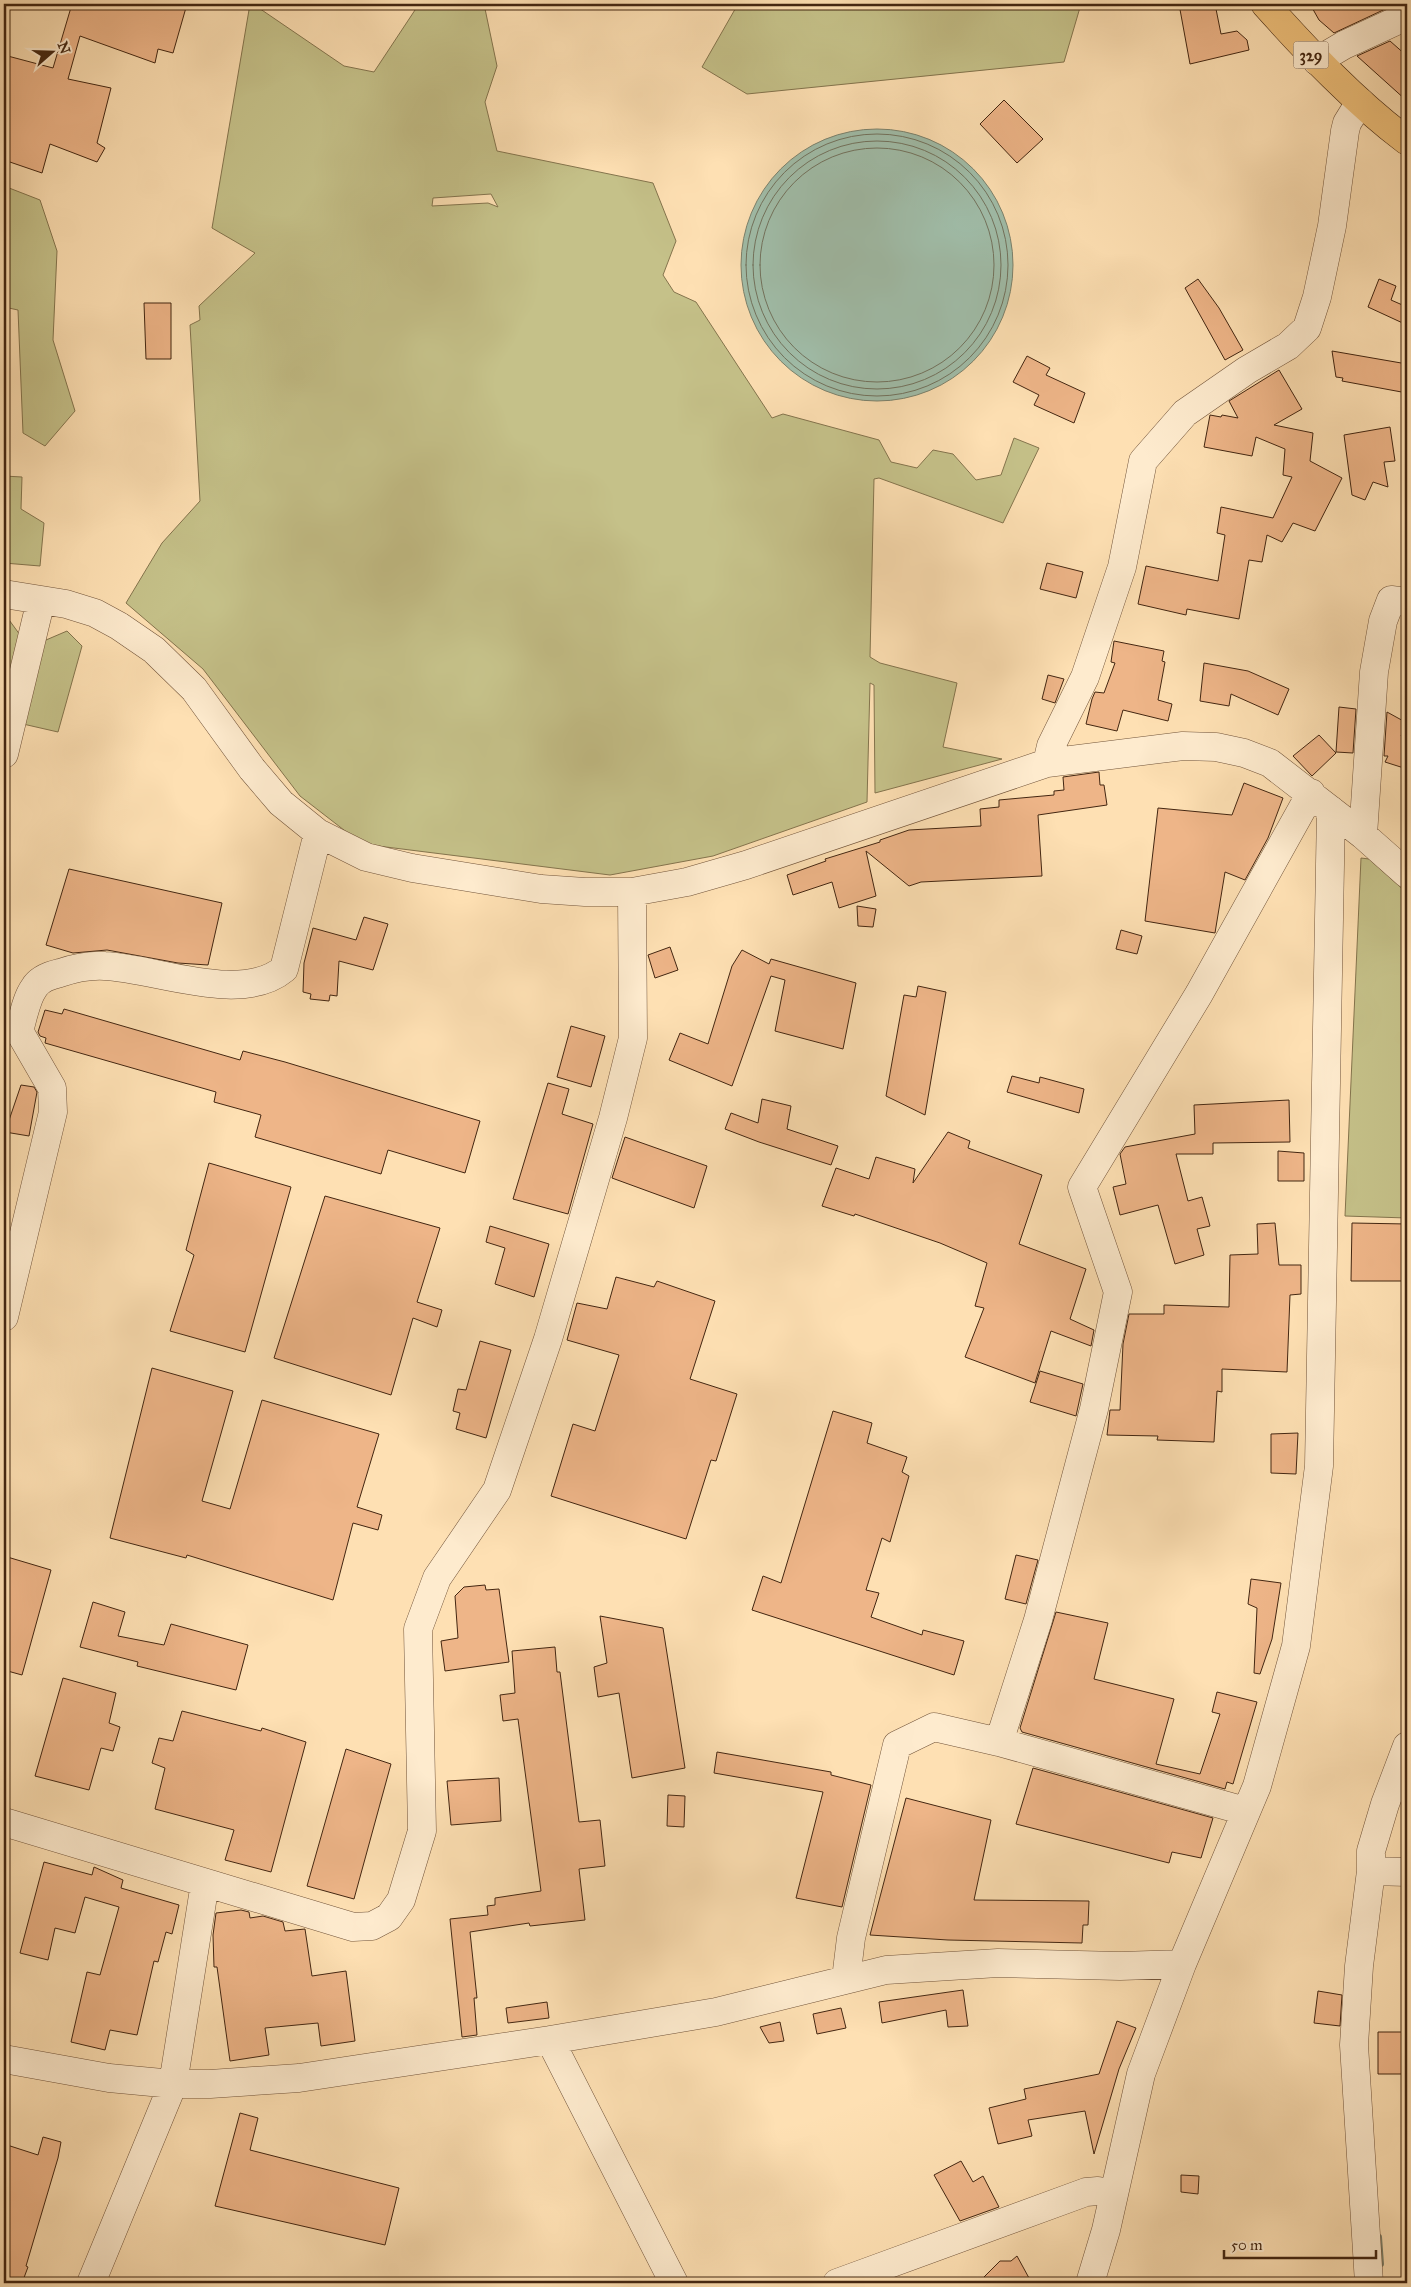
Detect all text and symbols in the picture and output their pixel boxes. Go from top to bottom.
north arrow [28,28,78,78]
text: N [54,39,74,56]
road number: 329 [1294,42,1328,68]
scale bar [1224,2227,1376,2259]
text: 50 m [1231,2236,1263,2254]

